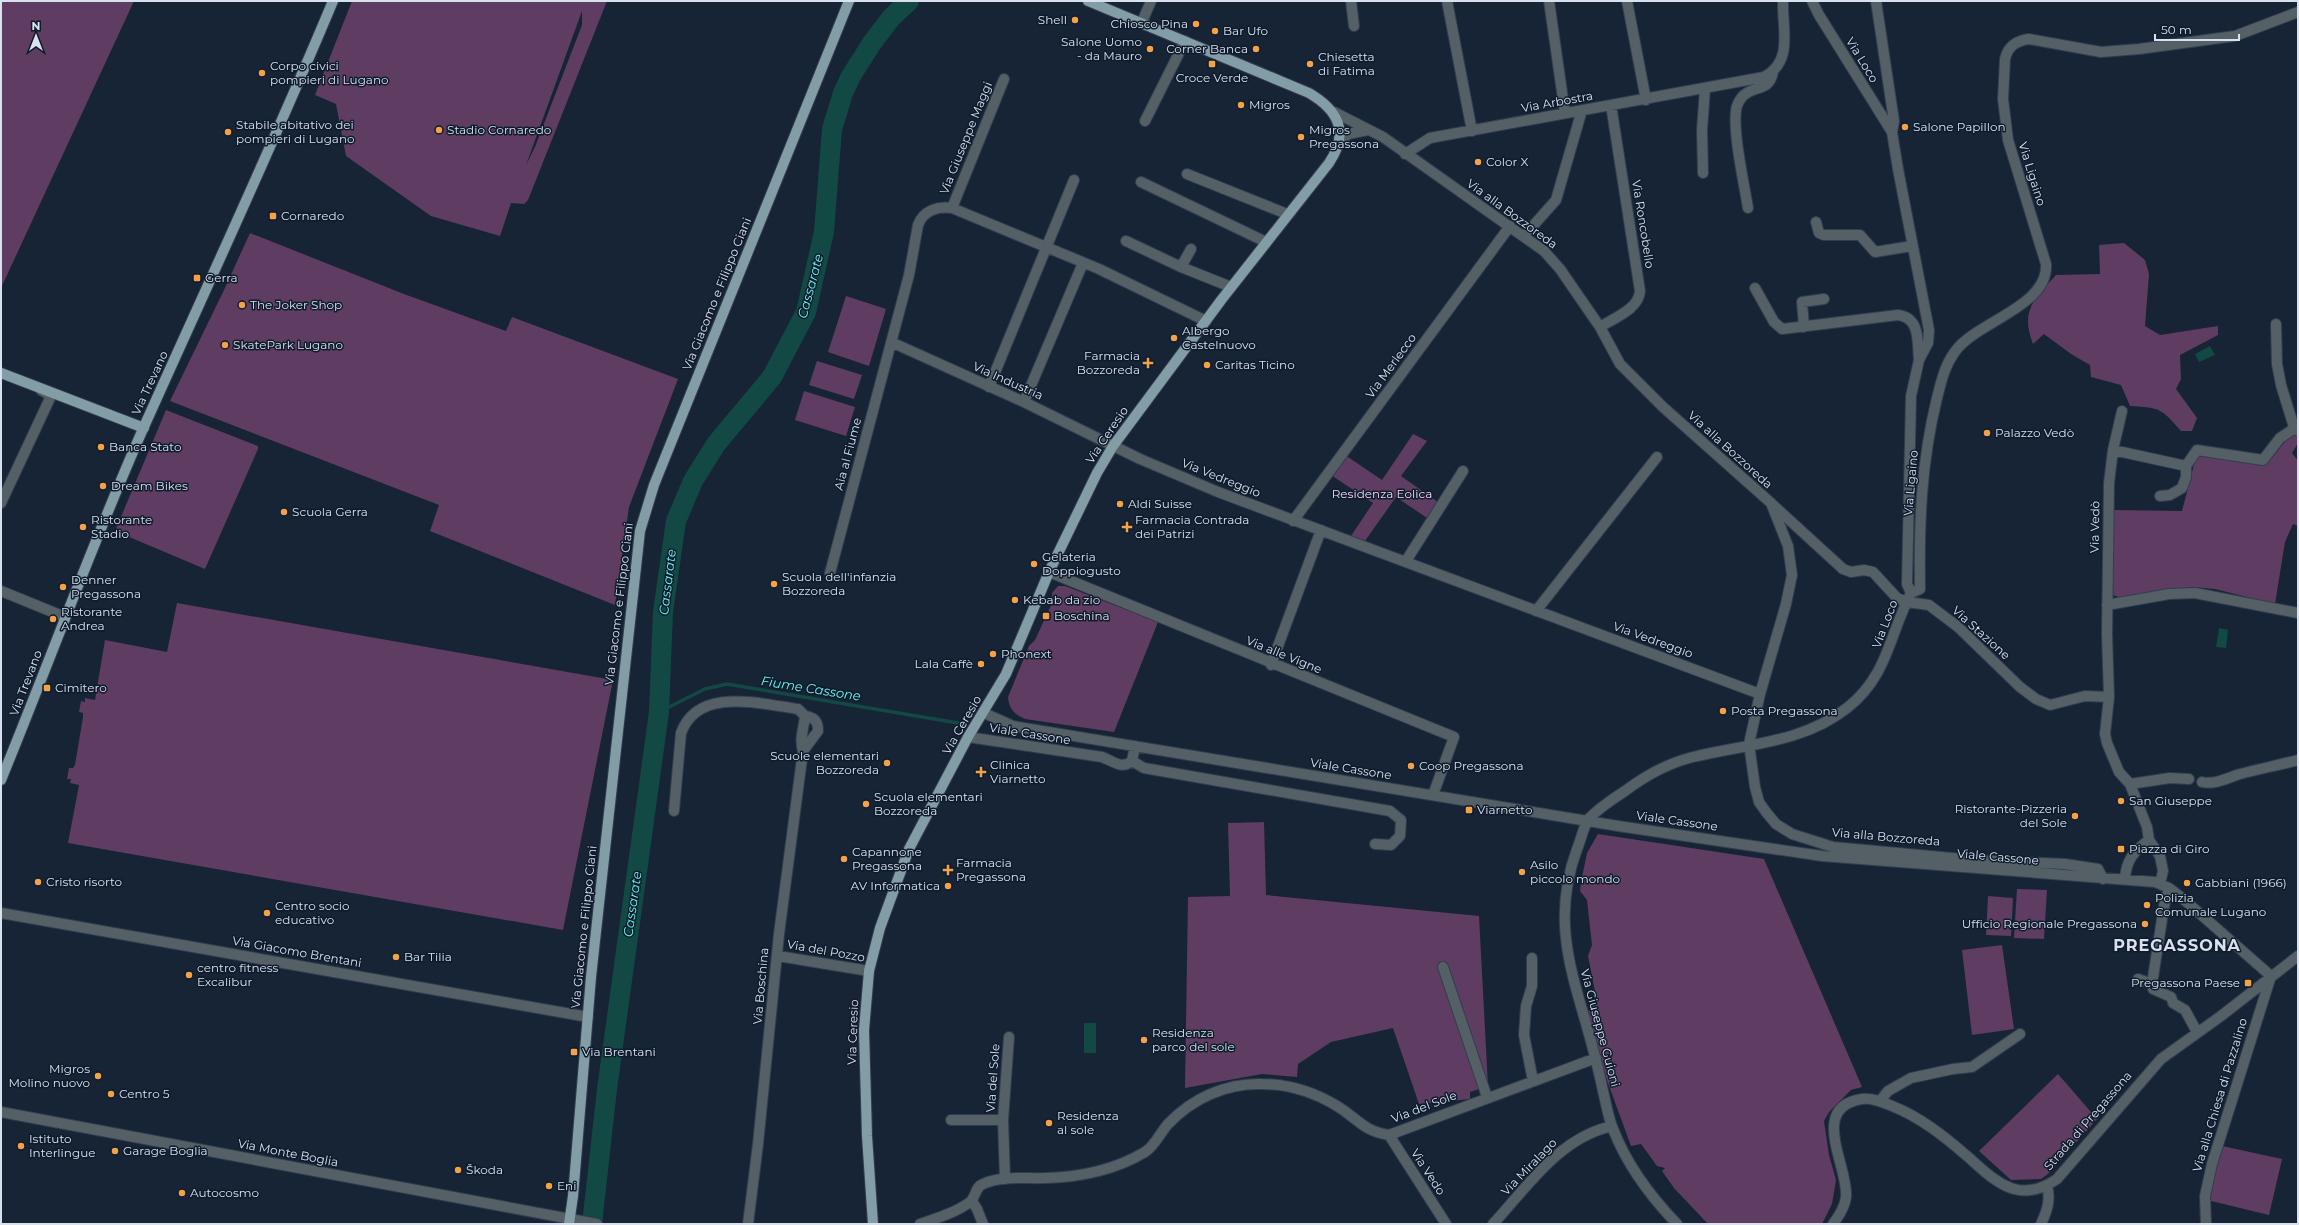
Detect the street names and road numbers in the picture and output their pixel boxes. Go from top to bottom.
street label: Via Loco [1843,34,1882,85]
street label: Via Giuseppe Maggi [936,79,995,196]
street label: Via Arbostra [1520,88,1594,115]
street label: Via Ligaino [2016,140,2049,208]
street label: Via alla Bozzoreda [1464,176,1561,252]
street label: Via Roncobello [1629,179,1658,269]
street label: Via Giacomo e Filippo Ciani [679,215,754,372]
street label: Via Merlecco [1362,330,1419,401]
street label: Via Trevano [128,348,171,417]
street label: Via Industria [971,358,1046,403]
street label: Via Ceresio [1082,403,1131,466]
street label: Via alla Bozzoreda [1685,408,1776,492]
street label: Aia al Fiume [831,416,864,492]
street label: Via Ligaino [1900,449,1921,517]
street label: Via Vedreggio [1180,455,1263,500]
street label: Via Vedò [2087,501,2102,553]
street label: Via Giacomo e Filippo Ciani [601,522,636,686]
street label: Via Loco [1869,598,1901,650]
street label: Via Stazione [1949,603,2013,663]
street label: Via Vedreggio [1611,618,1695,661]
street label: Via alle Vigne [1244,632,1324,677]
street label: Via Trevano [6,648,45,718]
street label: Via Ceresio [939,693,984,757]
street label: Viale Cassone [988,720,1072,747]
street label: Viale Cassone [1309,755,1393,782]
street label: Viale Cassone [1635,807,1719,834]
street label: Via alla Bozzoreda [1831,824,1941,849]
street label: Via Giacomo e Filippo Ciani [567,845,600,1009]
street label: Viale Cassone [1956,845,2040,868]
street label: Via Giacomo Brentani [231,933,363,970]
street label: Via del Pozzo [786,936,866,965]
street label: Via Boschina [750,947,771,1025]
street label: Via Giuseppe Guioni [1578,967,1623,1088]
street label: Via Ceresio [844,999,861,1065]
street label: Via alla Chiesa di Pazzalino [2189,1016,2250,1174]
street label: Via del Sole [983,1043,1002,1113]
street label: Strada di Pregassona [2040,1068,2135,1173]
street label: Via del Sole [1389,1087,1459,1126]
street label: Via Monte Boglia [237,1135,340,1170]
street label: Via Miralago [1498,1135,1560,1198]
street label: Via Vedo [1408,1146,1449,1198]

